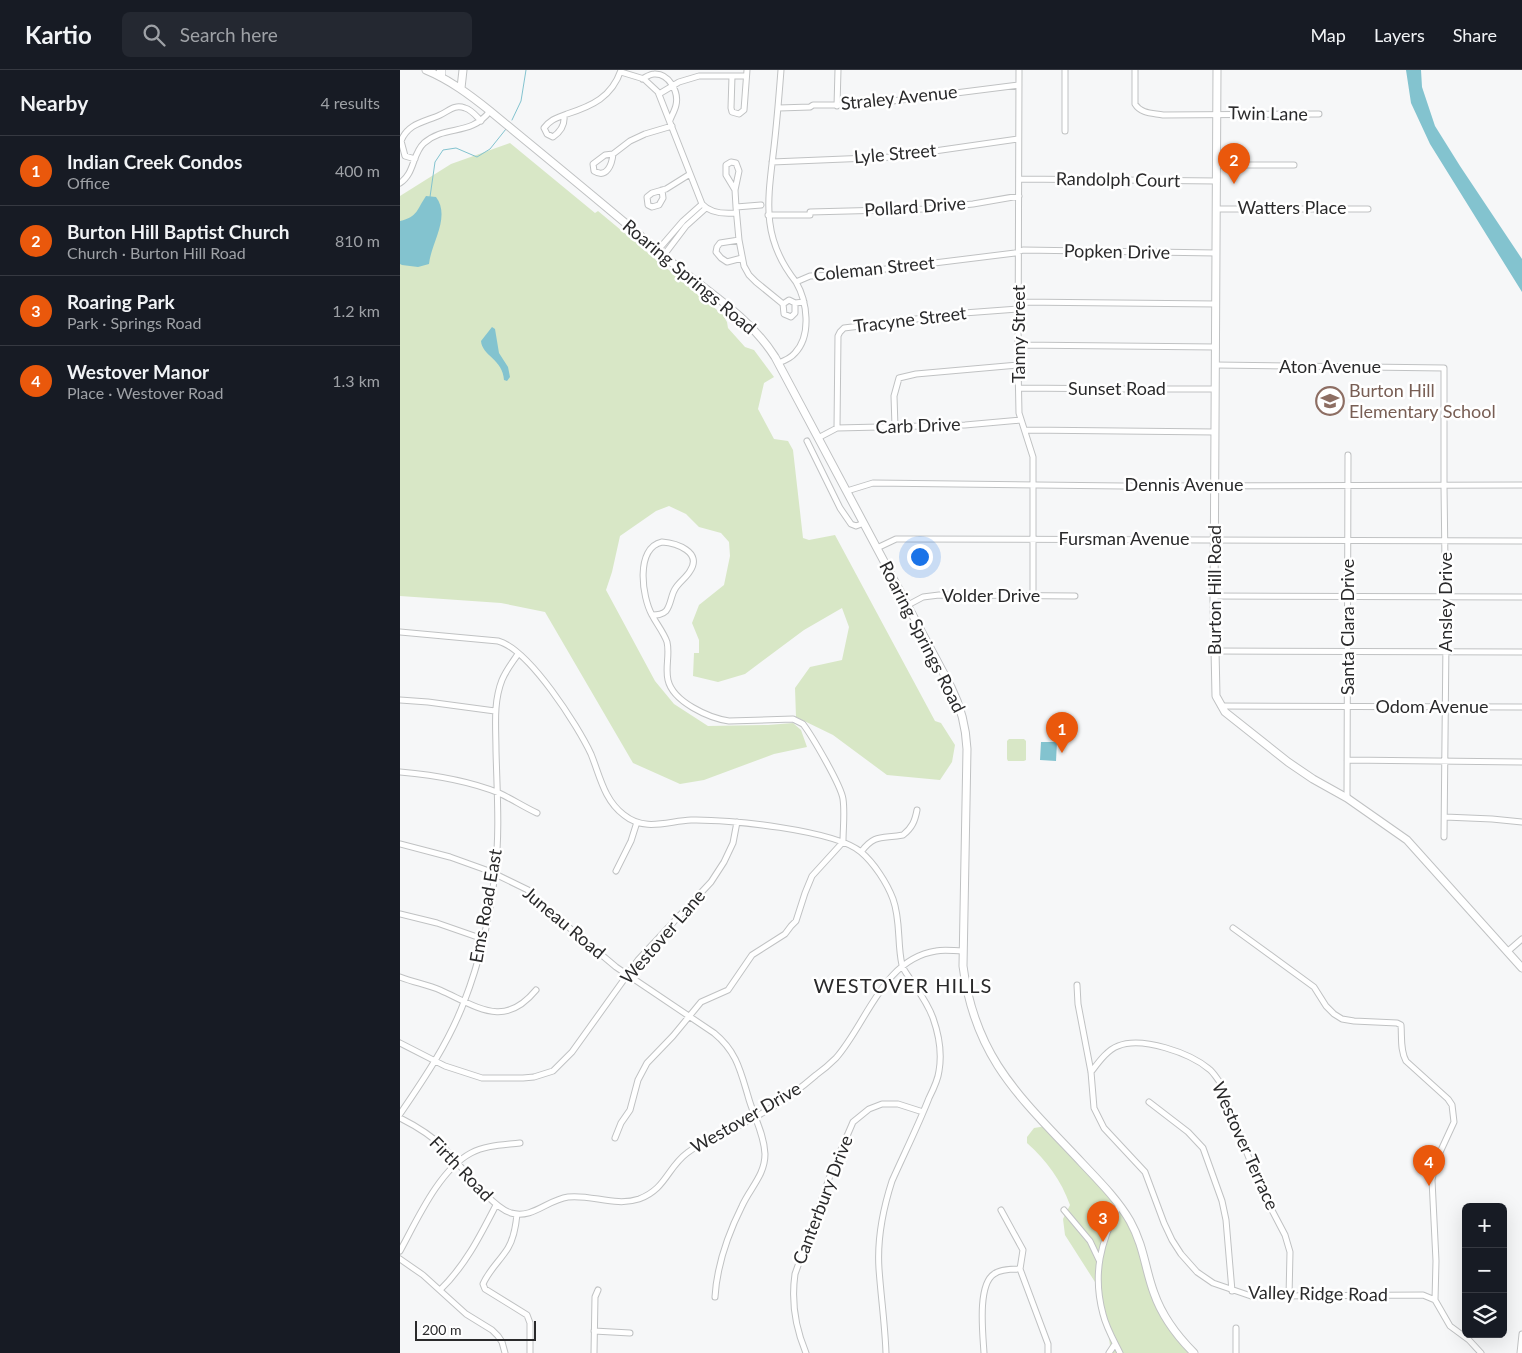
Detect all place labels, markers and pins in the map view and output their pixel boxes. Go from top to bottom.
pin: 2 [1218,143,1250,184]
place label: Burton Hill Elementary School [1349,379,1496,422]
school or university icon: Burton Hill Elementary School [1315,386,1345,416]
pin: 1 [1046,712,1078,753]
pin: 4 [1413,1145,1445,1186]
pin: 3 [1087,1201,1119,1242]

